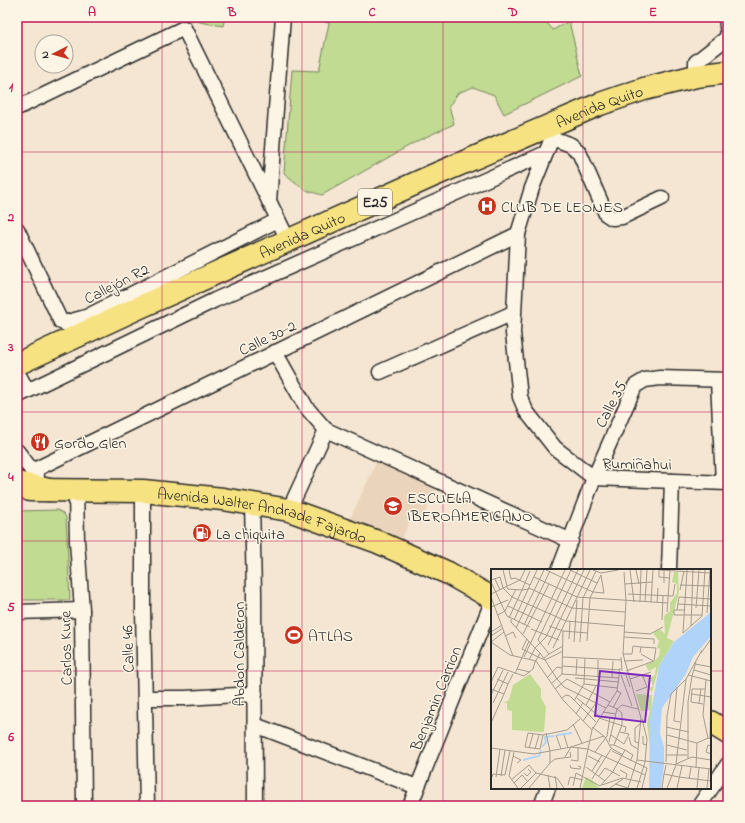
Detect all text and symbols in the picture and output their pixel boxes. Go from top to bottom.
text: A [88,3,96,22]
text: B [227,3,237,22]
text: C [368,3,376,22]
text: D [507,3,518,22]
text: E [649,3,657,22]
north arrow [34,34,74,74]
text: N [37,50,53,59]
text: 1 [9,78,14,97]
street label: Avenida Quito [552,80,647,136]
road number: E25 [358,189,392,215]
hospital icon: CLUB DE LEONES [476,195,498,217]
place label: CLUB DE LEONES [501,196,623,220]
street label: Avenida Quito [256,206,350,266]
text: 2 [7,208,15,227]
street label: Callejón R2 [80,258,154,311]
street label: Calle 30-2 [235,315,301,363]
text: 3 [7,338,14,357]
street label: Calle 35 [590,377,634,433]
restaurant icon: Gordo Glen [29,431,51,453]
place label: Gordo Glen [54,432,127,456]
street label: Rumiñahui [602,452,672,478]
text: 4 [7,468,14,487]
street label: Avenida Walter Andrade Fajardo [156,482,370,551]
place label: ESCUELA IBEROAMERICANO [407,487,533,529]
school or university icon: ESCUELA IBEROAMERICANO [382,495,404,517]
fuel station icon: La chiquita [191,522,213,544]
place label: La chiquita [216,523,285,547]
inset map [491,569,711,789]
text: 5 [7,598,15,617]
street label: Abdon Calderon [228,601,252,706]
street label: Carlos Kure [54,610,80,685]
sports icon: ATLAS [283,624,305,646]
street label: Calle 46 [116,625,142,673]
place label: ATLAS [308,625,353,649]
street label: Benjamin Carrion [405,643,469,756]
text: 6 [7,728,14,747]

